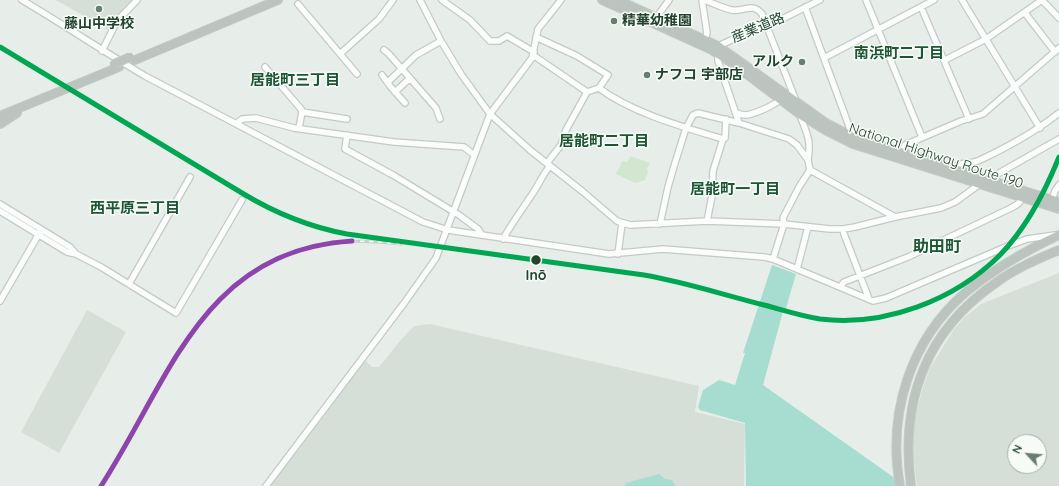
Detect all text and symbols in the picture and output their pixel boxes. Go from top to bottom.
marker: 藤山中学校 [94,4,104,14]
street label: 産業道路 [729,9,787,47]
place label: 精華幼稚園 [622,13,692,29]
place label: 藤山中学校 [64,16,134,32]
marker: 精華幼稚園 [609,16,619,26]
district label: 南浜町二丁目 [854,44,944,62]
place label: アルク [752,54,794,70]
marker: アルク [797,57,807,67]
place label: ナフコ 宇部店 [655,67,743,83]
marker: ナフコ 宇部店 [642,70,652,80]
district label: 居能町三丁目 [250,71,340,89]
street label: National Highway Route 190 [847,120,1025,192]
district label: 居能町二丁目 [559,132,649,150]
district label: 居能町一丁目 [690,180,780,198]
district label: 西平原三丁目 [90,199,180,217]
district label: 助田町 [913,237,961,257]
marker: Inō [529,253,543,267]
place label: Inō [526,268,546,284]
north arrow [1007,434,1047,474]
text: N [1009,442,1025,456]

